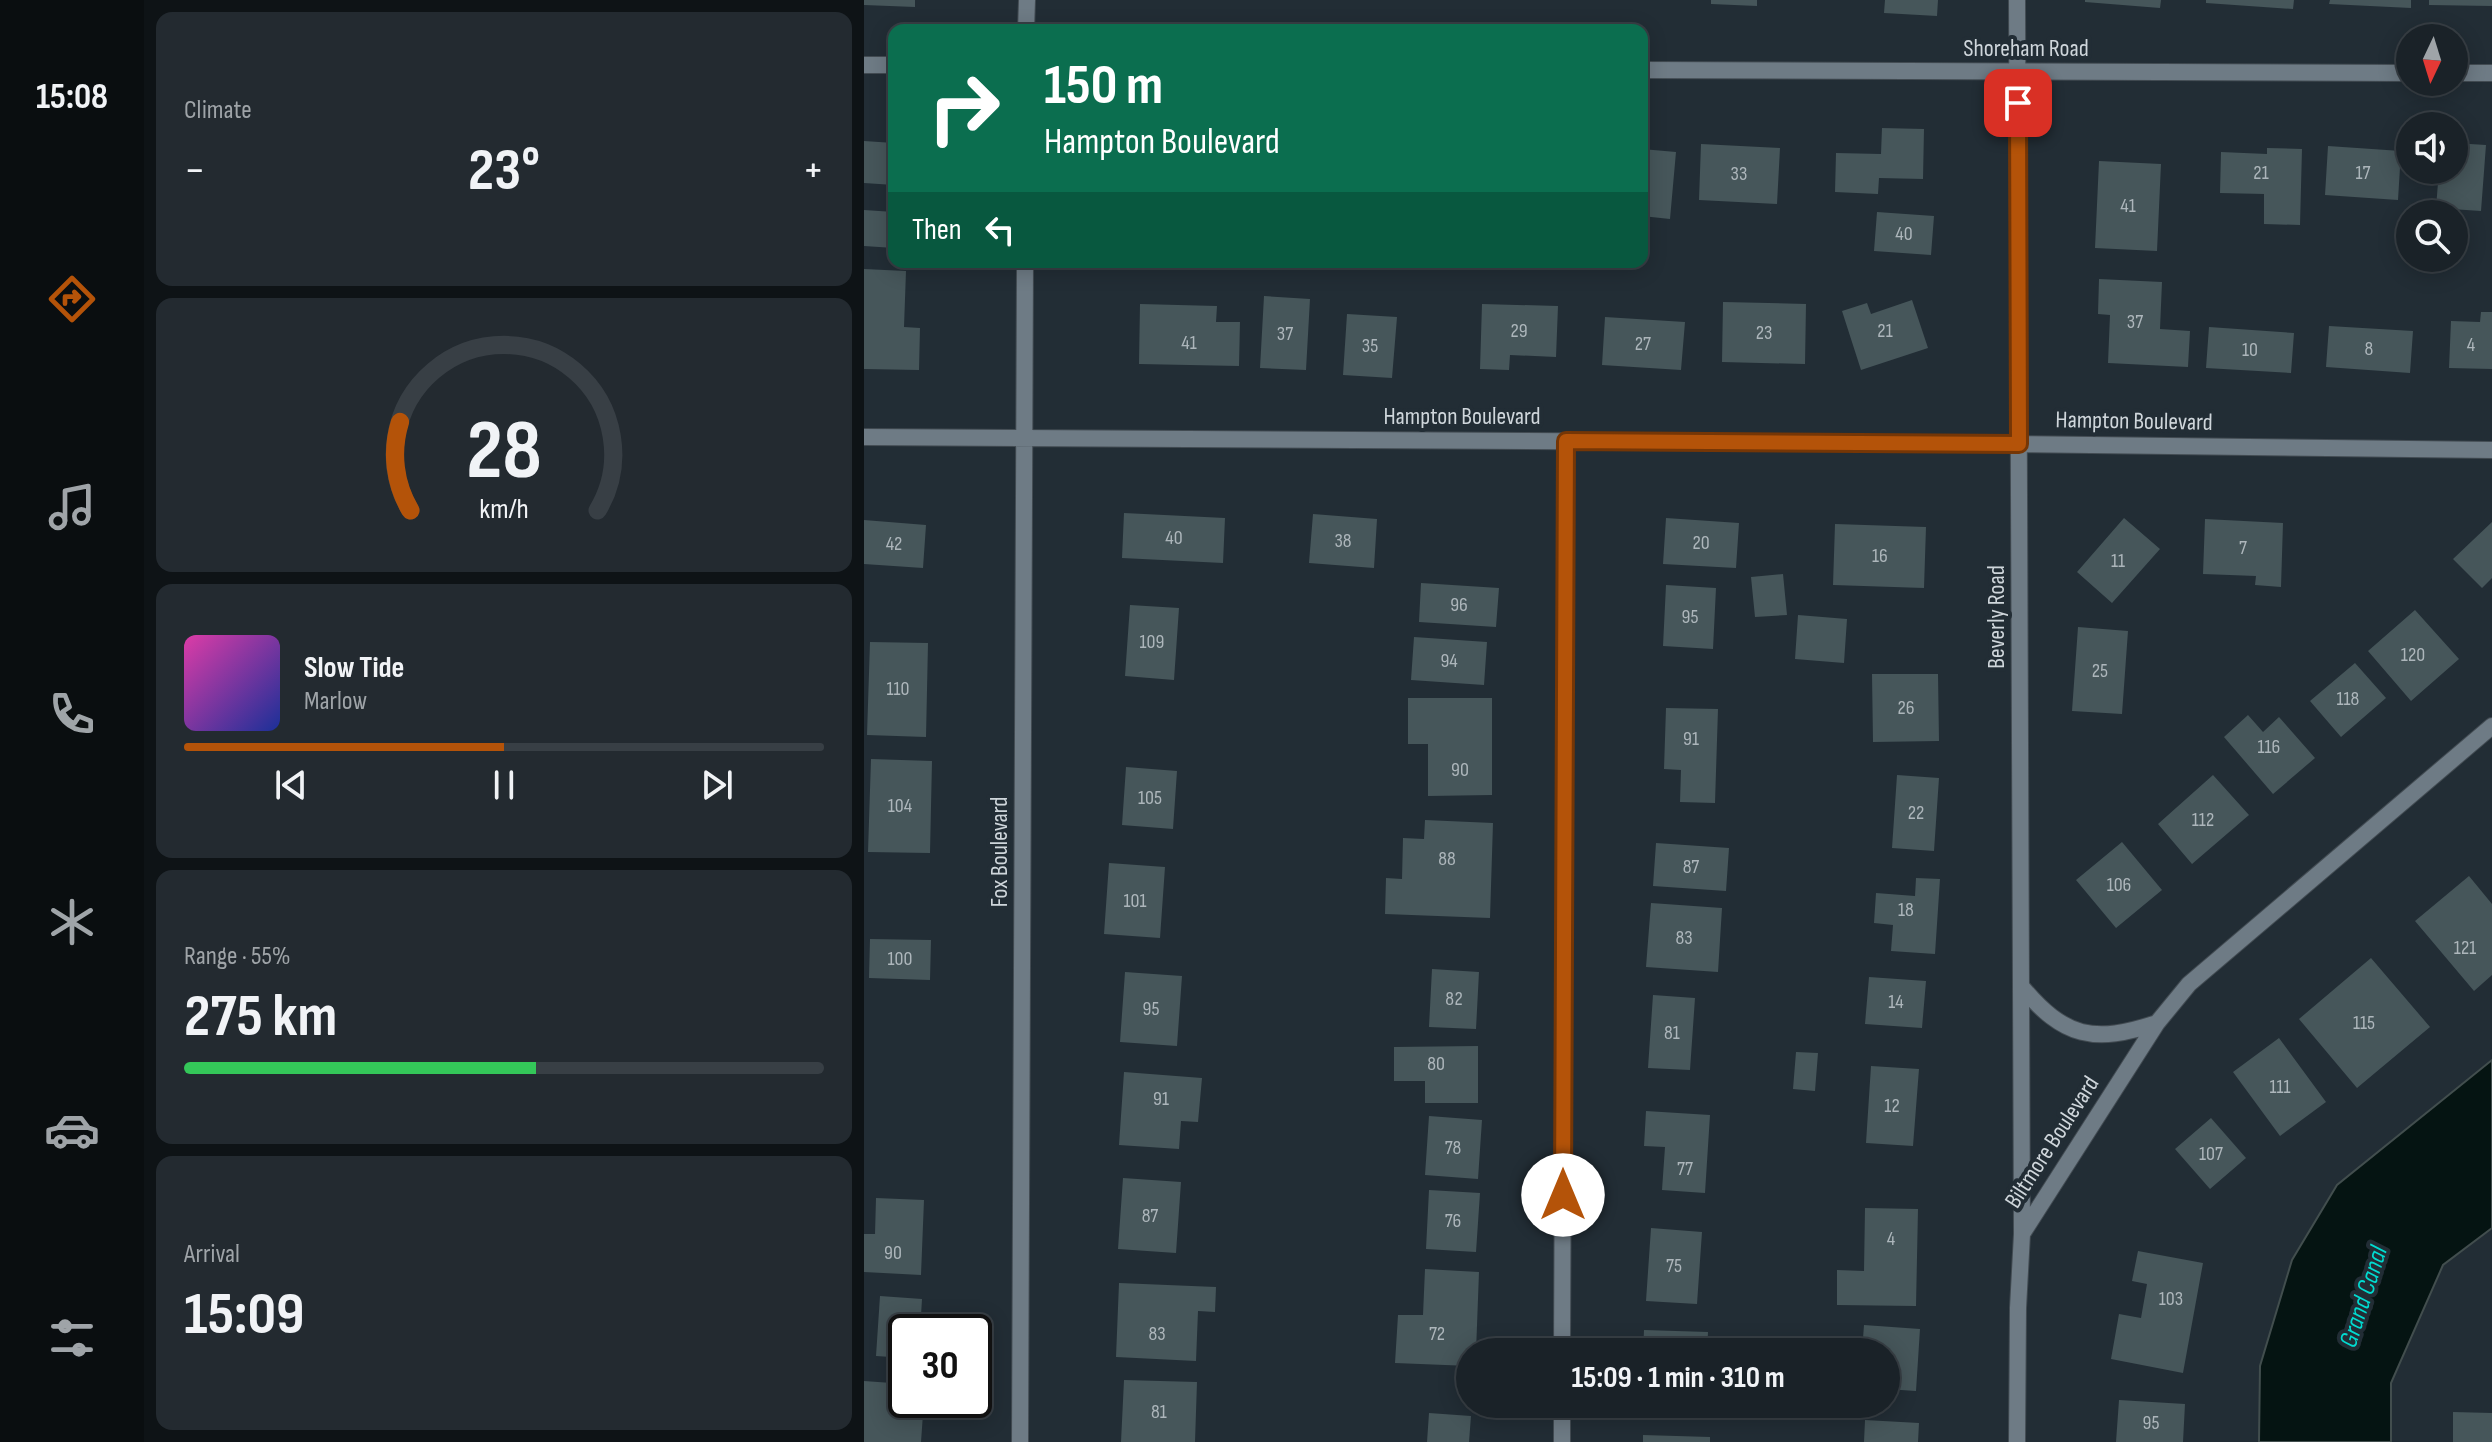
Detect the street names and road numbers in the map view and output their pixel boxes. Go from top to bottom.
street label: Shoreham Road [1963,34,2089,63]
street label: Hampton Boulevard [1383,402,1541,431]
street label: Hampton Boulevard [2055,405,2213,437]
street label: Beverly Road [1982,565,2011,669]
street label: Fox Boulevard [985,797,1014,907]
street label: Biltmore Boulevard [1999,1071,2105,1213]

